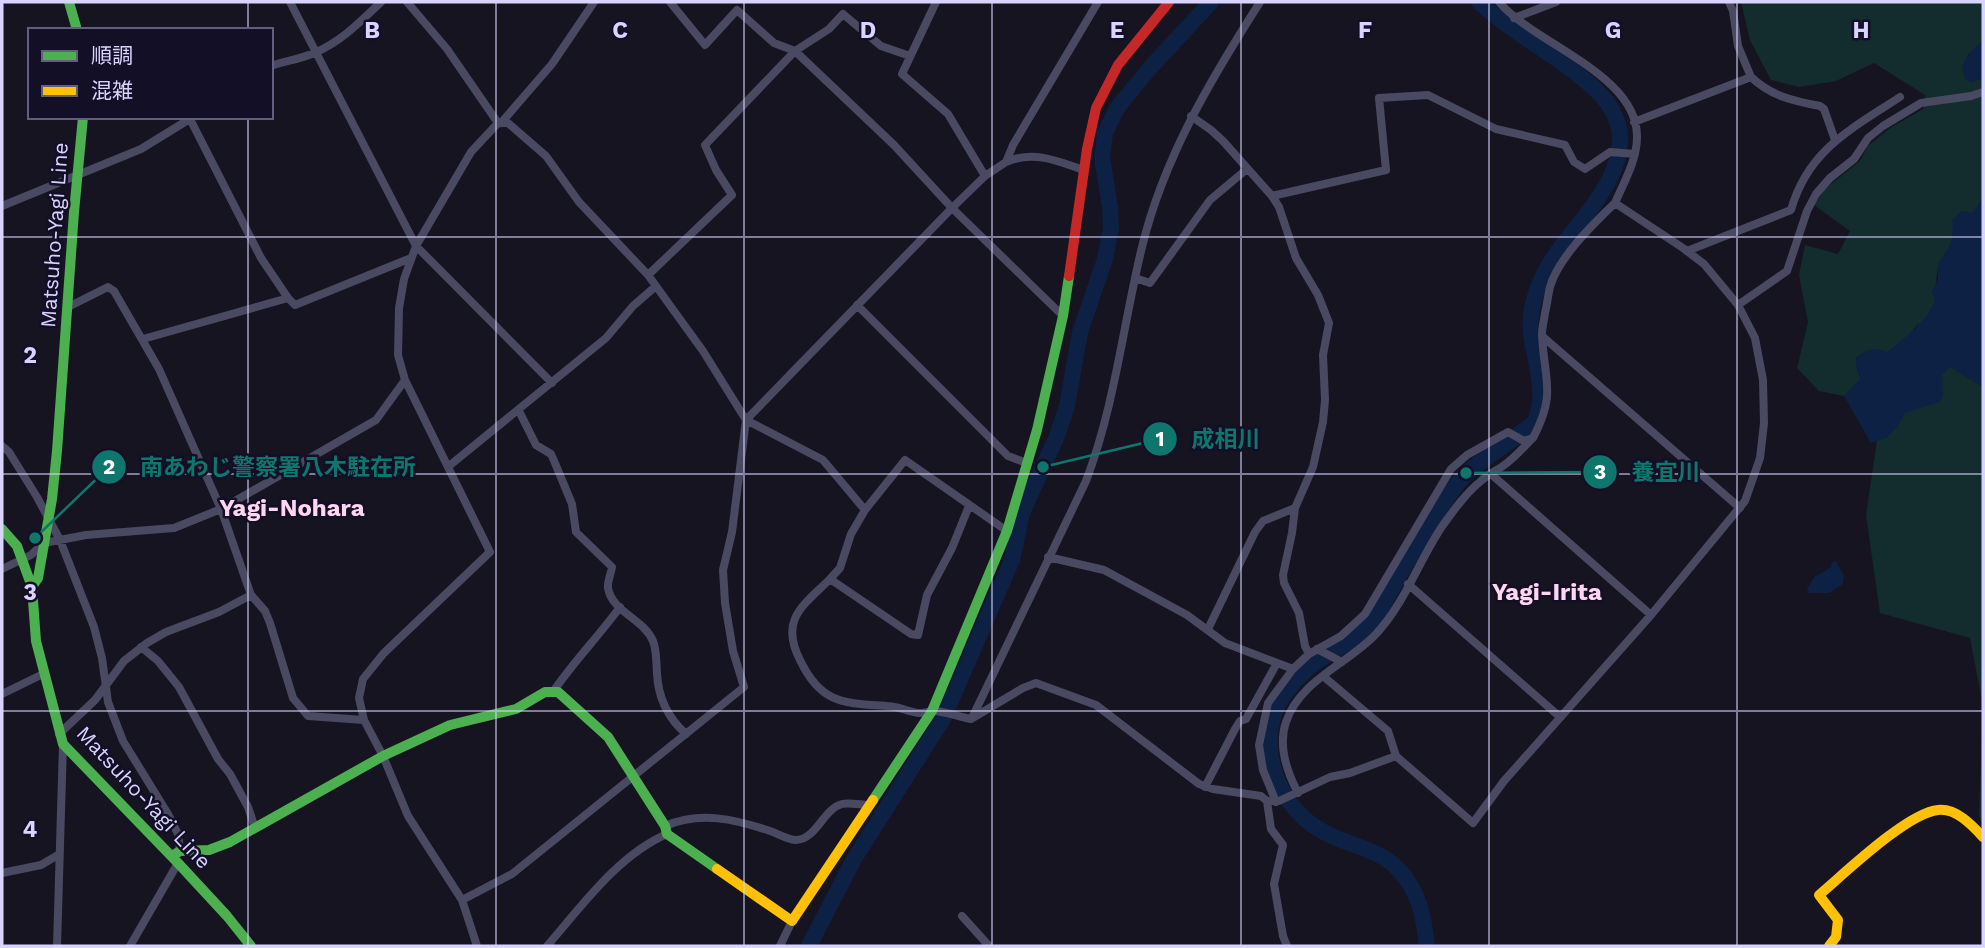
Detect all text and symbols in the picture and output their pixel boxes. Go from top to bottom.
text: B [364,17,380,44]
text: C [612,17,628,44]
text: D [860,17,876,44]
text: E [1110,17,1124,44]
text: F [1358,17,1372,44]
text: G [1605,17,1621,44]
text: H [1852,17,1870,44]
legend [28,28,273,119]
text: 順調 [91,43,133,68]
text: 混雑 [91,78,133,103]
street label: Matsuho-Yagi Line [35,141,73,329]
text: 2 [23,342,37,369]
callout: 成相川 [1143,417,1275,461]
text: 1 [1155,426,1165,451]
text: 成相川 [1192,426,1261,453]
callout: 南あわじ警察署八木駐在所 [91,445,430,489]
callout: 養宜川 [1582,450,1714,494]
text: 2 [103,454,115,479]
text: 南あわじ警察署八木駐在所 [140,454,416,481]
text: 3 [1594,459,1606,484]
text: 養宜川 [1632,459,1701,486]
district label: Yagi-Nohara [219,494,365,522]
district label: Yagi-Irita [1492,578,1602,606]
text: 3 [23,579,37,606]
street label: Matsuho-Yagi Line [71,721,217,873]
text: 4 [23,816,38,843]

